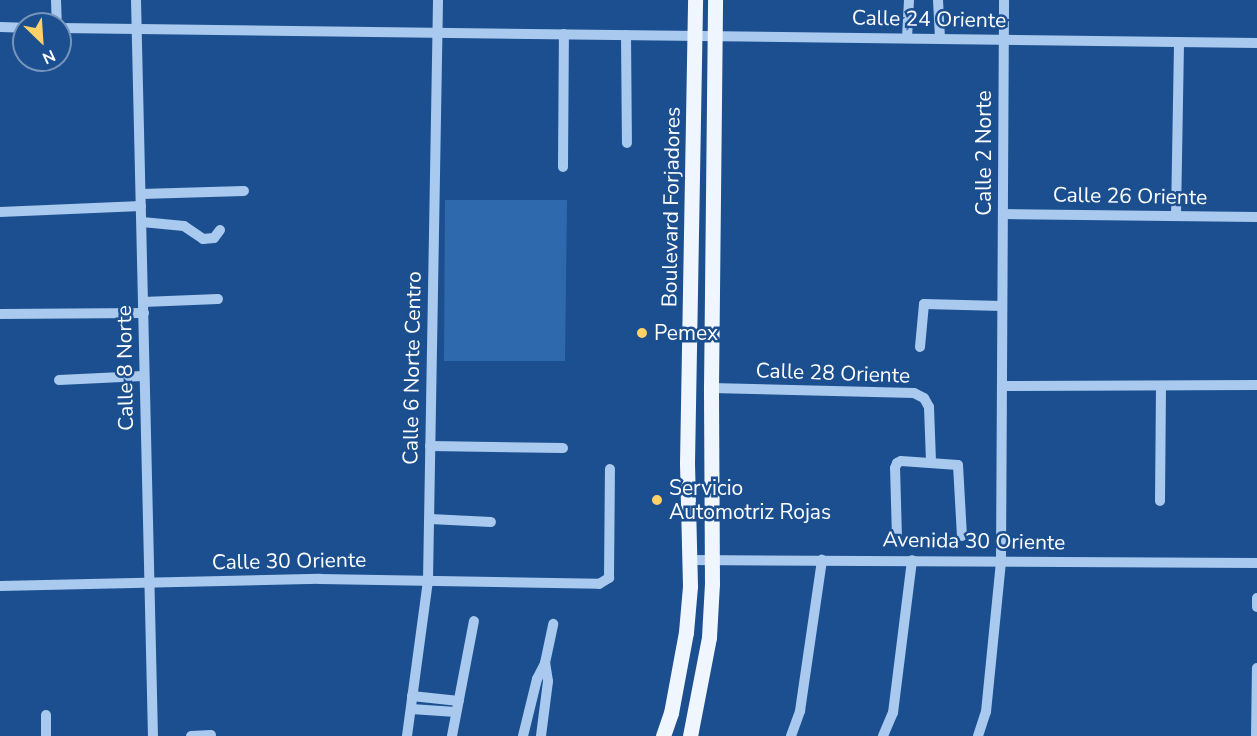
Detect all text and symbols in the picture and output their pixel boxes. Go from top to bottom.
street label: Calle 24 Oriente [852,5,1006,33]
north arrow [12,12,72,72]
text: N [39,44,59,69]
street label: Calle 2 Norte [971,90,997,216]
street label: Boulevard Forjadores [657,107,685,307]
street label: Calle 26 Oriente [1053,182,1207,210]
street label: Calle 6 Norte Centro [398,271,426,465]
street label: Calle 8 Norte [111,305,139,431]
place label: Pemex [654,320,718,346]
marker: Pemex [635,326,649,340]
street label: Calle 28 Oriente [755,358,911,388]
place label: Servicio Automotriz Rojas [669,475,831,525]
marker: Servicio Automotriz Rojas [650,493,664,507]
street label: Avenida 30 Oriente [882,527,1066,555]
street label: Calle 30 Oriente [212,547,366,575]

